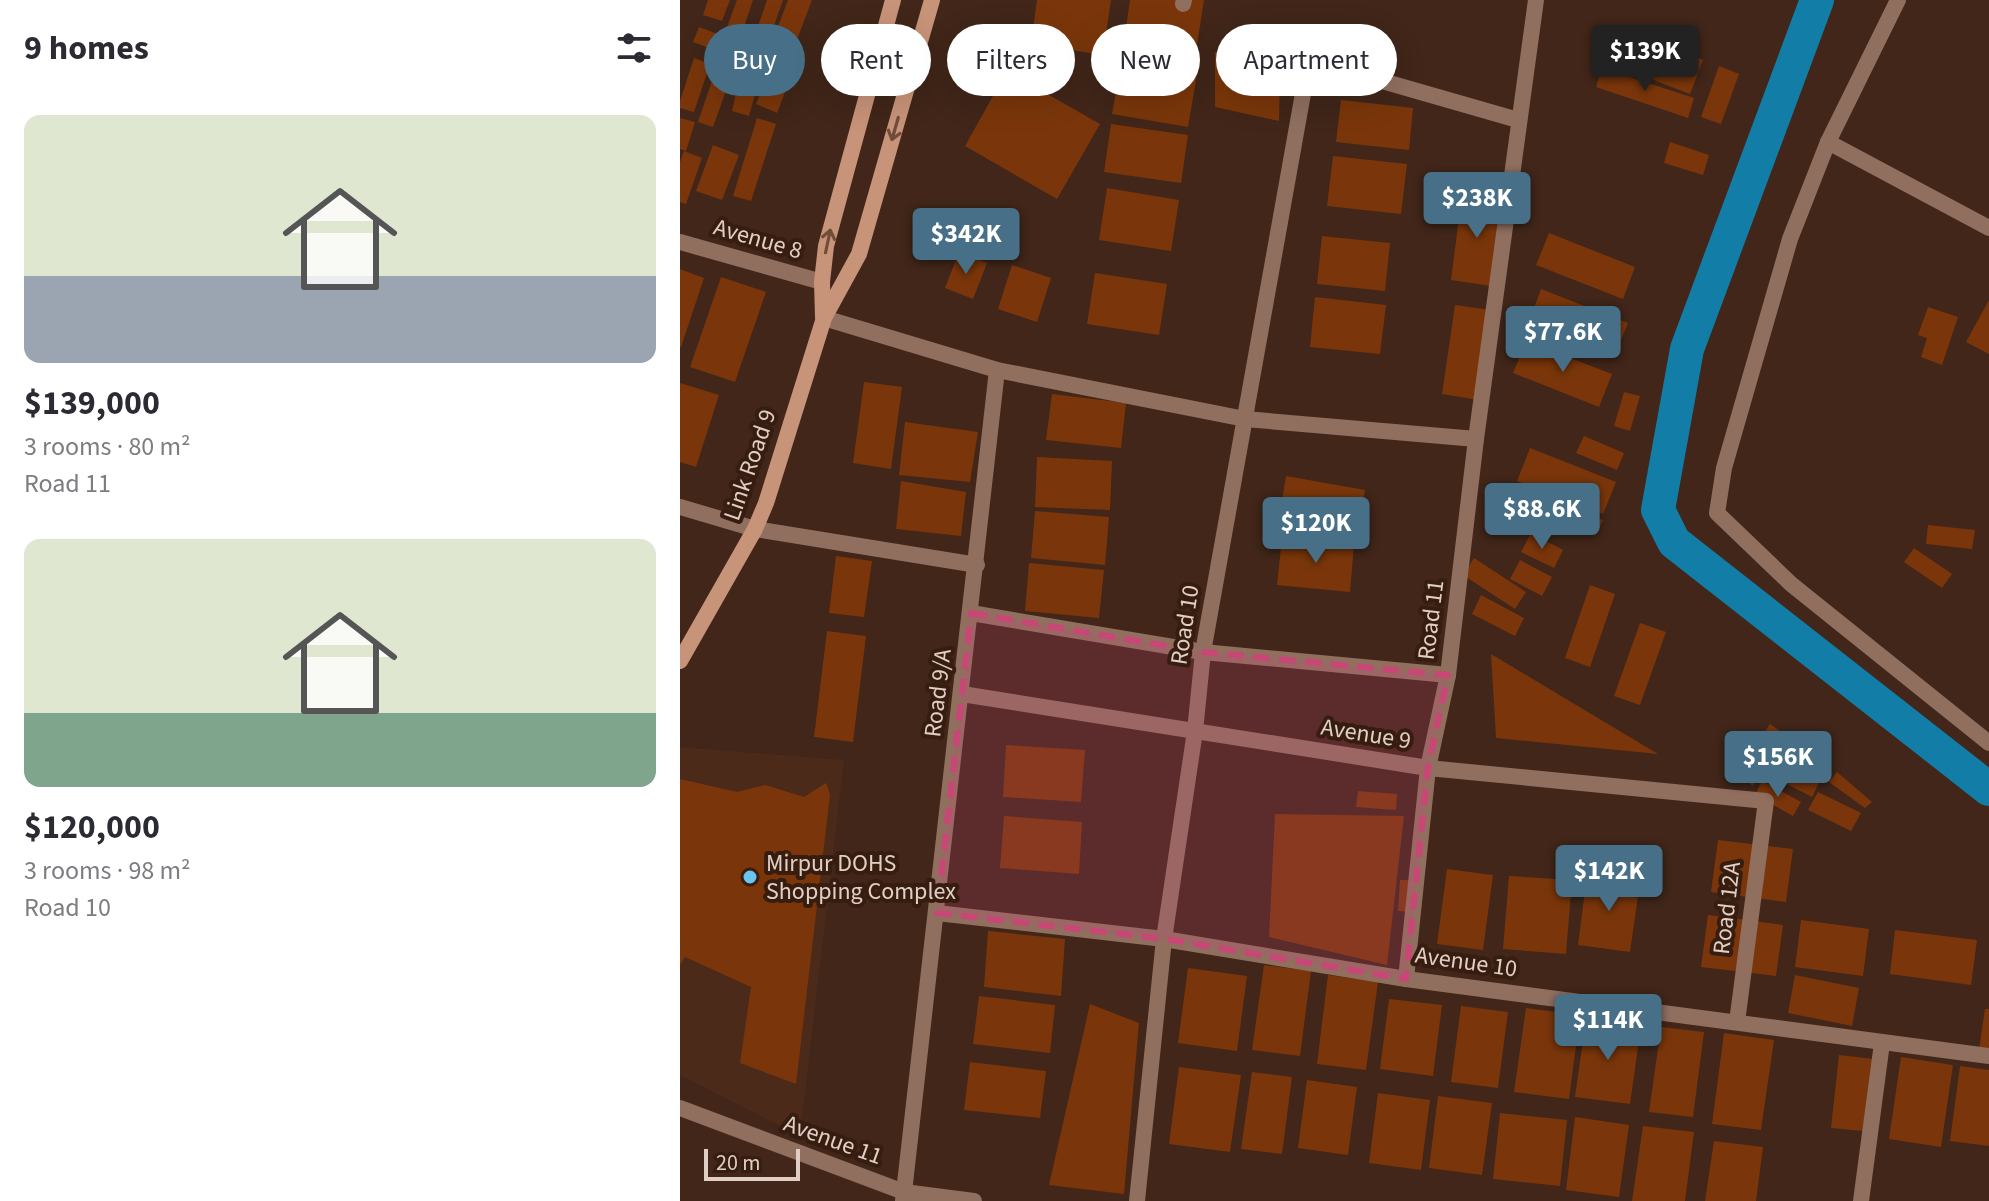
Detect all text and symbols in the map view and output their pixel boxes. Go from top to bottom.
text: 9 homes [24,24,149,73]
chip: Buy [704,24,805,96]
chip: Rent [821,24,931,96]
chip: Filters [947,24,1075,96]
chip: New [1091,24,1200,96]
chip: Apartment [1216,24,1397,96]
pin: $139K [1589,25,1701,93]
icon: filters [612,26,656,70]
text: $139K [1610,32,1680,69]
one-way arrow [887,115,902,141]
icon: home [268,167,412,311]
pin: $238K [1421,172,1533,240]
text: $238K [1442,179,1512,216]
pin: $342K [910,208,1022,276]
street label: Avenue 8 [710,210,806,268]
text: $342K [931,215,1001,252]
one-way arrow [821,229,836,254]
pin: $77.6K [1498,306,1628,374]
text: $77.6K [1524,313,1602,350]
text: $139,000 [24,379,160,428]
street label: Link Road 9 [715,405,785,525]
text: 3 rooms · 80 m² [24,428,191,465]
text: Road 11 [24,465,111,502]
pin: $88.6K [1477,483,1607,551]
text: $88.6K [1503,490,1581,527]
pin: $120K [1260,497,1372,565]
text: $120K [1281,504,1351,541]
street label: Road 11 [1409,578,1453,662]
street label: Road 10 [1161,583,1209,667]
icon: home [268,591,412,735]
street label: Road 9/A [915,647,961,739]
street label: Avenue 9 [1318,710,1414,758]
pin: $156K [1722,731,1834,799]
text: $156K [1743,738,1813,775]
text: $120,000 [24,803,160,852]
pin: $142K [1553,845,1665,913]
place label: Mirpur DOHS Shopping Complex [766,846,956,909]
text: 3 rooms · 98 m² [24,852,191,889]
text: $142K [1574,852,1644,889]
street label: Road 12A [1704,860,1750,956]
marker: Mirpur DOHS Shopping Complex [741,868,759,886]
text: Road 10 [24,889,111,926]
street label: Avenue 10 [1413,938,1519,986]
pin: $114K [1552,994,1664,1062]
text: $114K [1573,1001,1643,1038]
street label: Avenue 11 [779,1106,887,1174]
scale bar [704,1145,800,1181]
text: 20 m [716,1147,761,1179]

